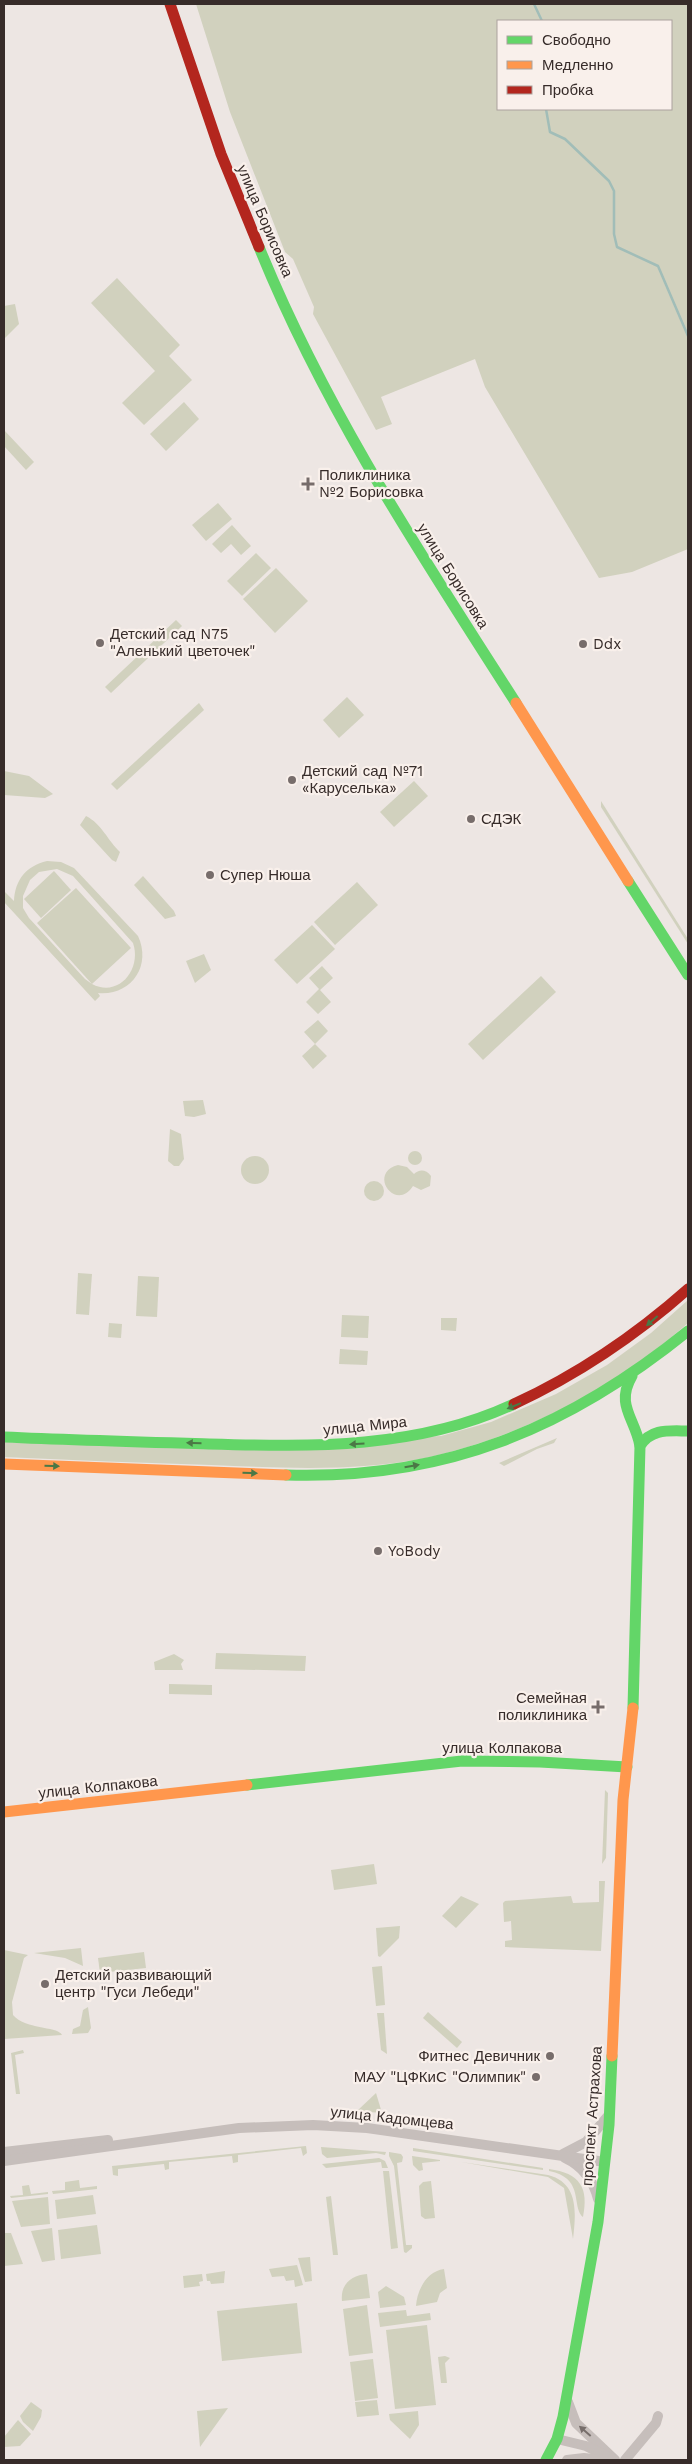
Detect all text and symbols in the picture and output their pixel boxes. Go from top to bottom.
legend [497,20,672,110]
text: Свободно [542,31,611,49]
text: Медленно [542,56,613,74]
text: Пробка [542,81,594,99]
street label: улица Борисовка [233,162,297,281]
place label: Поликлиника №2 Борисовка [319,466,424,501]
marker: Поликлиника №2 Борисовка [301,477,315,491]
street label: улица Борисовка [413,520,493,632]
place label: Детский сад N75 "Аленький цветочек" [110,625,255,660]
place label: Ddx [593,635,621,653]
marker: Детский сад N75 "Аленький цветочек" [94,637,106,649]
marker: Ddx [577,638,589,650]
place label: Детский сад №71 «Каруселька» [302,762,423,797]
marker: Детский сад №71 «Каруселька» [286,774,298,786]
place label: СДЭК [481,810,521,828]
marker: СДЭК [465,813,477,825]
place label: Супер Нюша [220,866,311,884]
marker: Супер Нюша [204,869,216,881]
one-way arrow [646,1316,659,1327]
one-way arrow [507,1402,521,1410]
street label: улица Мира [322,1413,408,1439]
one-way arrow [186,1439,202,1447]
one-way arrow [348,1440,364,1448]
one-way arrow [404,1461,420,1469]
one-way arrow [45,1462,61,1470]
one-way arrow [242,1469,258,1477]
place label: YoBody [388,1542,441,1560]
marker: YoBody [372,1545,384,1557]
place label: Семейная поликлиника [498,1689,588,1724]
marker: Семейная поликлиника [591,1700,605,1714]
street label: улица Колпакова [442,1739,562,1757]
street label: улица Колпакова [38,1772,159,1802]
place label: Детский развивающий центр "Гуси Лебеди" [55,1966,212,2001]
marker: Детский развивающий центр "Гуси Лебеди" [39,1978,51,1990]
street label: проспект Астрахова [578,2045,606,2187]
place label: Фитнес Девичник [418,2047,540,2065]
marker: Фитнес Девичник [544,2050,556,2062]
place label: МАУ "ЦФКиС "Олимпик" [354,2068,526,2086]
marker: МАУ "ЦФКиС "Олимпик" [530,2071,542,2083]
street label: улица Кадомцева [330,2103,455,2133]
one-way arrow [579,2425,591,2437]

